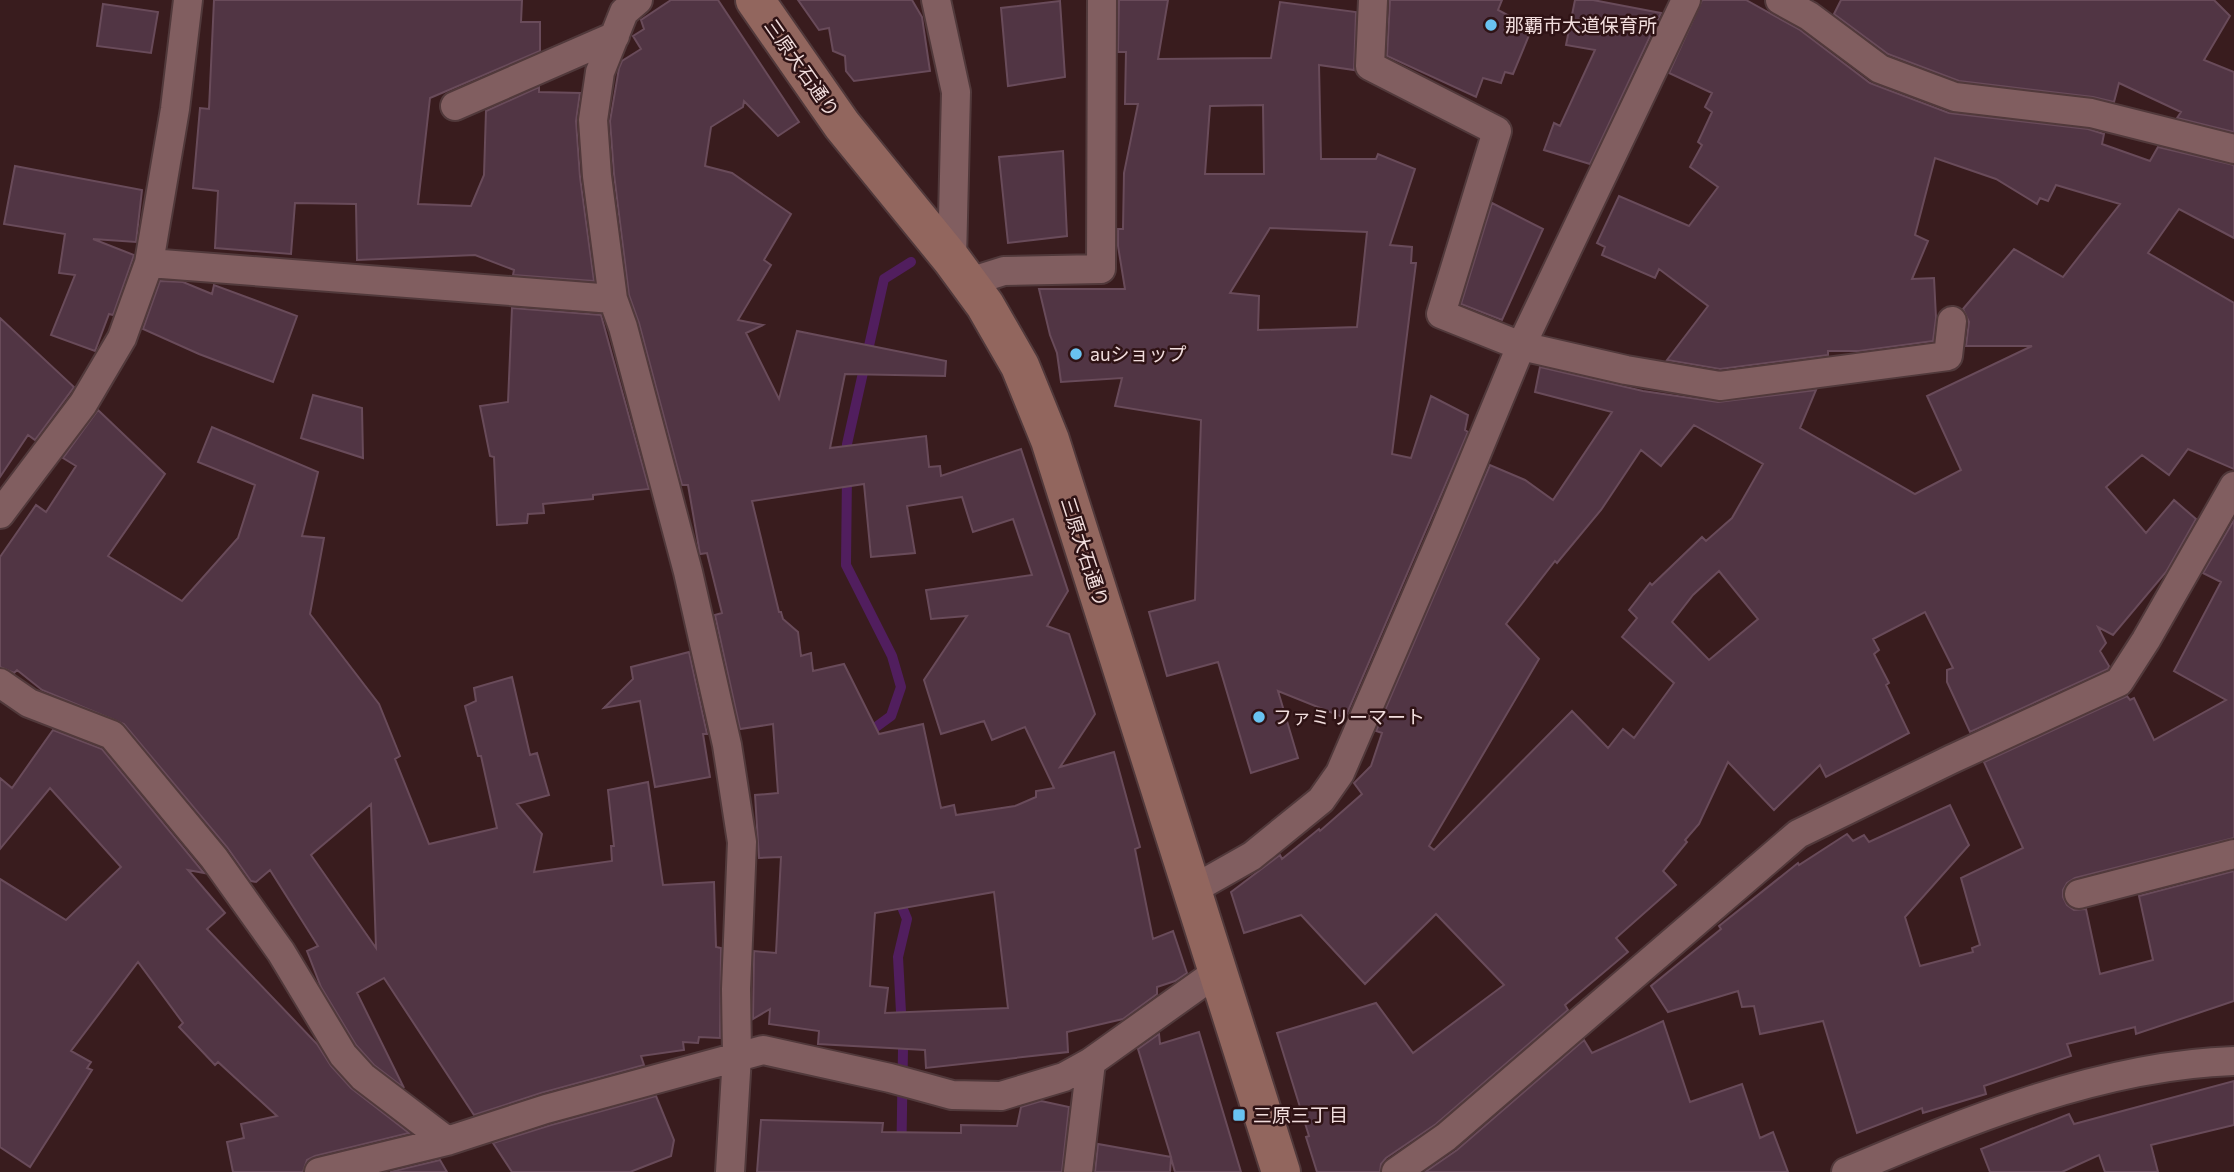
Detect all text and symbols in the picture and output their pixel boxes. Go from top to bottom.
place label: 那覇市大道保育所 [1505,13,1657,36]
street label: 三原大石通り [760,14,845,121]
marker: 那覇市大道保育所 [1483,17,1499,33]
place label: auショップ [1090,342,1187,365]
marker: auショップ [1068,346,1084,362]
street label: 三原大石通り [1057,494,1114,610]
place label: ファミリーマート [1273,705,1425,728]
marker: ファミリーマート [1251,709,1267,725]
place label: 三原三丁目 [1253,1103,1348,1126]
marker: 三原三丁目 [1231,1107,1247,1123]

